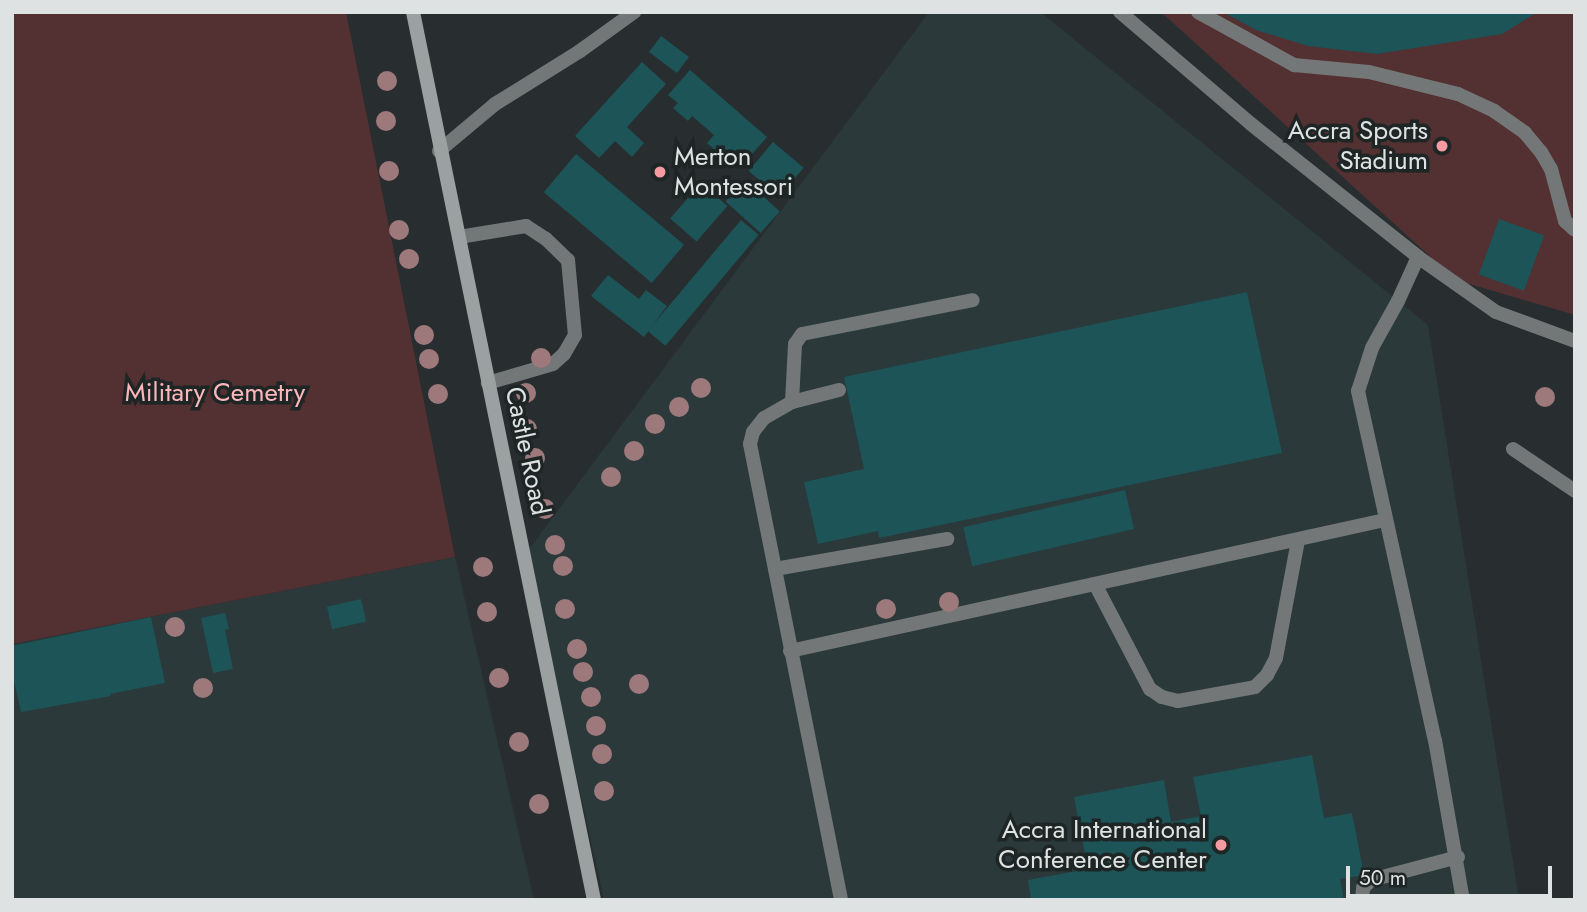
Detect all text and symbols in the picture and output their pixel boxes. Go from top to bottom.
place label: Accra Sports Stadium [1288,115,1428,176]
marker: Accra Sports Stadium [1434,138,1450,154]
place label: Merton Montessori [674,141,793,202]
marker: Merton Montessori [652,164,668,180]
park label: Military Cemetry [125,377,305,409]
street label: Castle Road [498,384,556,518]
place label: Accra International Conference Center [998,814,1207,876]
marker: Accra International Conference Center [1213,837,1229,853]
scale bar [1349,852,1556,896]
text: 50 m [1359,863,1406,893]

